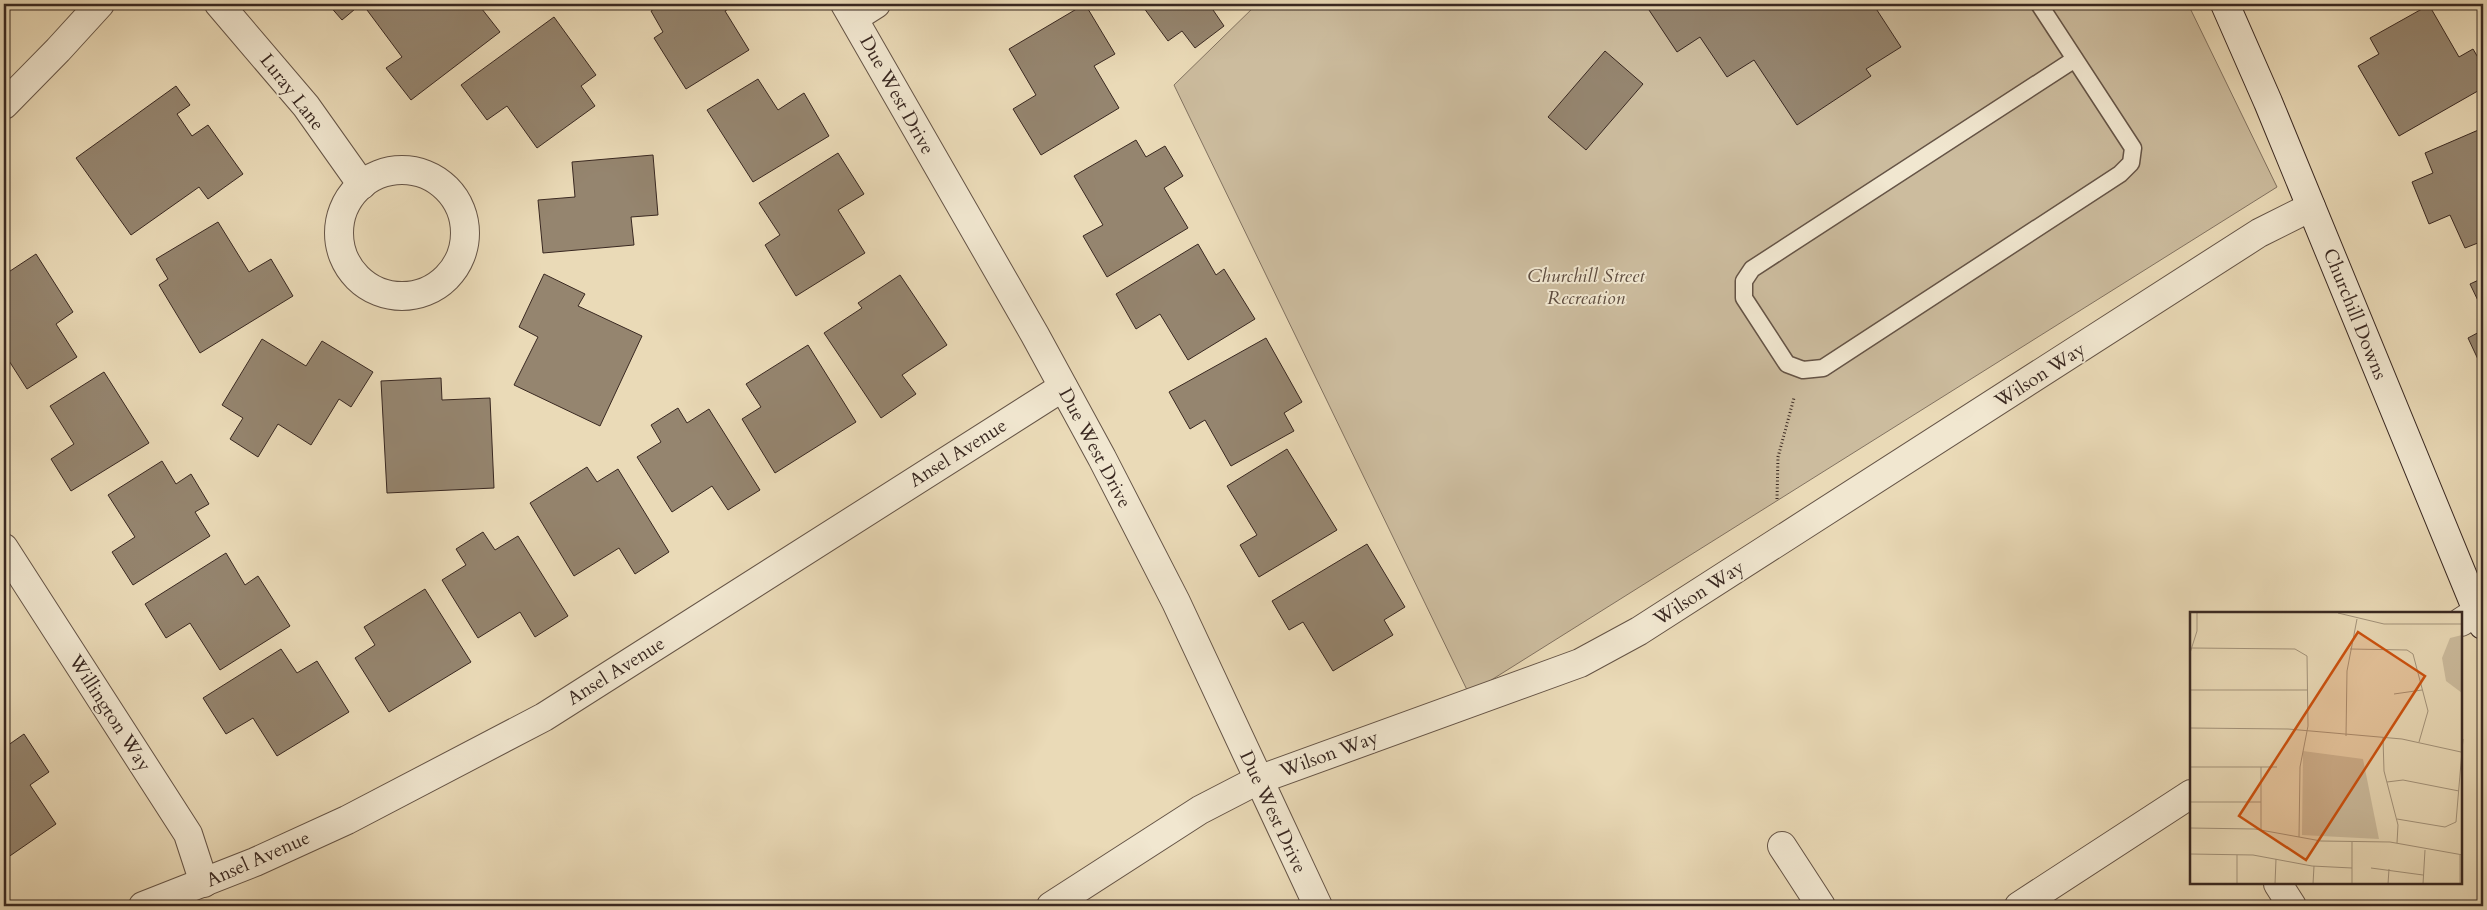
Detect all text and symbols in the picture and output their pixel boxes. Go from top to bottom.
street label: Due West Drive [853,31,941,159]
street label: Luray Lane [254,48,330,136]
street label: Churchill Downs [2317,244,2393,384]
park label: Churchill Street Recreation [1527,263,1645,311]
street label: Wilson Way [1989,336,2090,414]
street label: Due West Drive [1052,383,1138,513]
street label: Ansel Avenue [904,413,1012,493]
street label: Wilson Way [1648,554,1749,632]
inset map [2190,612,2462,885]
street label: Ansel Avenue [562,631,670,711]
street label: Willington Way [62,649,157,776]
street label: Wilson Way [1275,724,1382,784]
street label: Due West Drive [1233,746,1313,878]
street label: Ansel Avenue [202,825,314,893]

